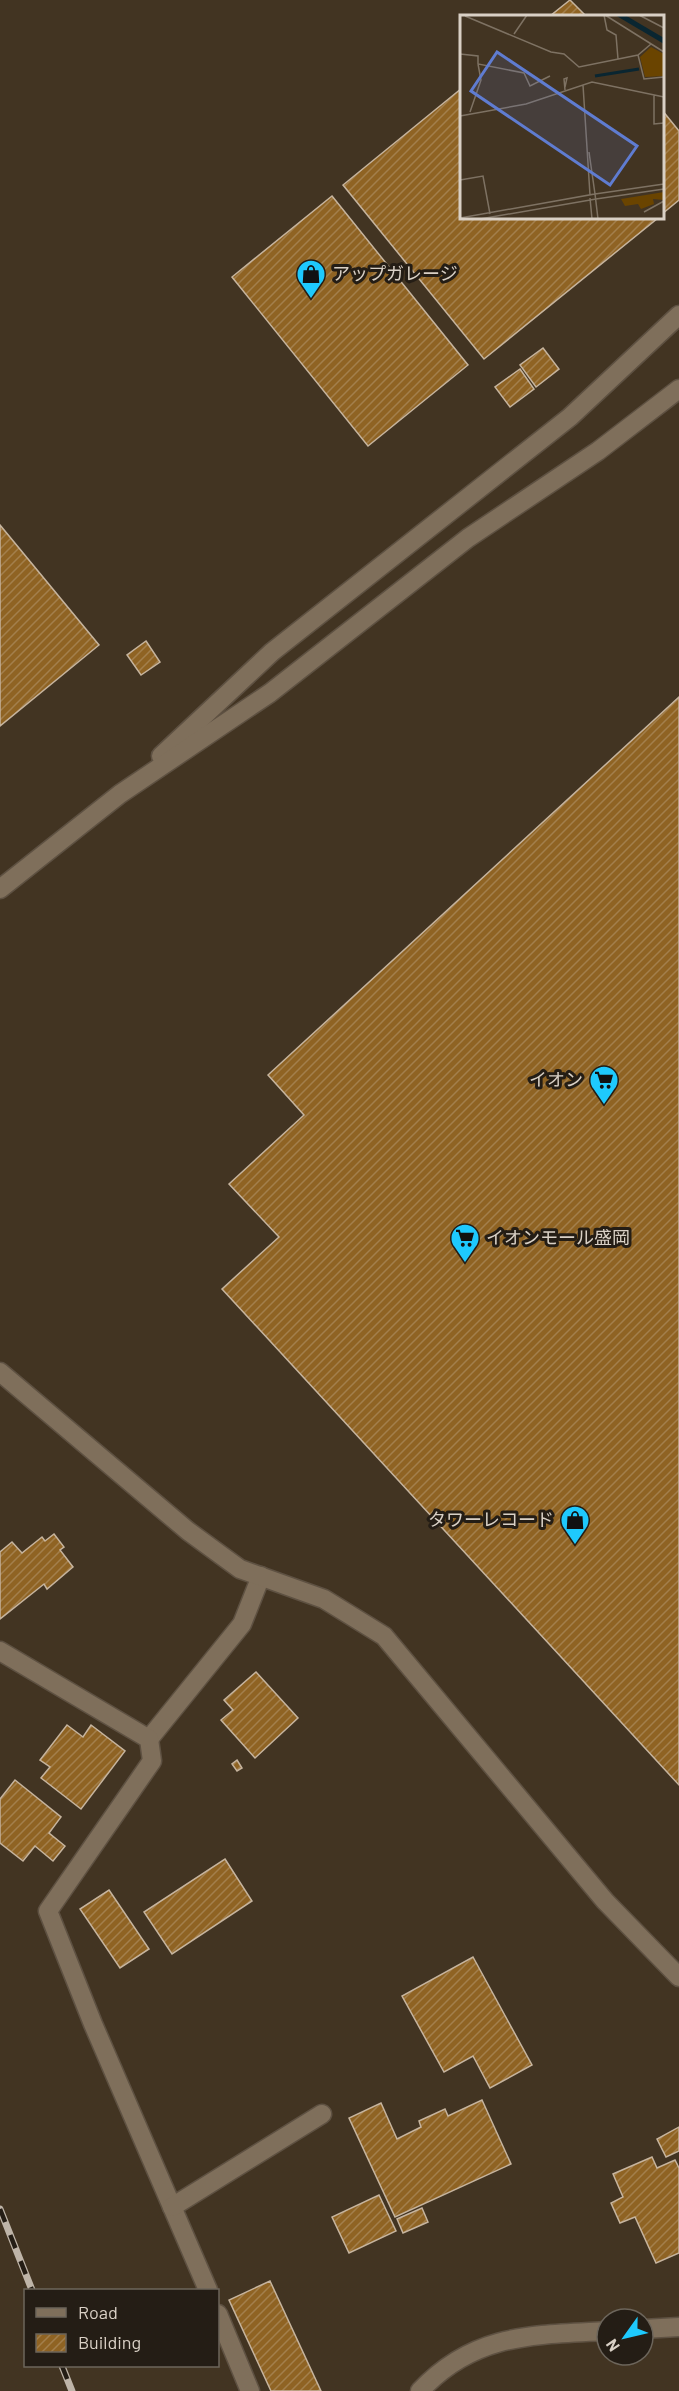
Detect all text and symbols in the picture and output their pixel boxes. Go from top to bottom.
inset map [460,15,664,219]
shop icon: アップガレージ [295,258,327,300]
place label: アップガレージ [332,262,458,284]
supermarket icon: イオン [588,1064,620,1106]
place label: イオン [529,1068,583,1090]
supermarket icon: イオンモール盛岡 [449,1222,481,1264]
place label: イオンモール盛岡 [486,1226,630,1248]
shop icon: タワーレコード [559,1504,591,1546]
place label: タワーレコード [428,1508,554,1530]
legend [24,2289,219,2367]
text: Road [78,2301,118,2323]
north arrow [595,2307,655,2367]
text: Building [78,2331,141,2353]
text: N [601,2336,623,2355]

